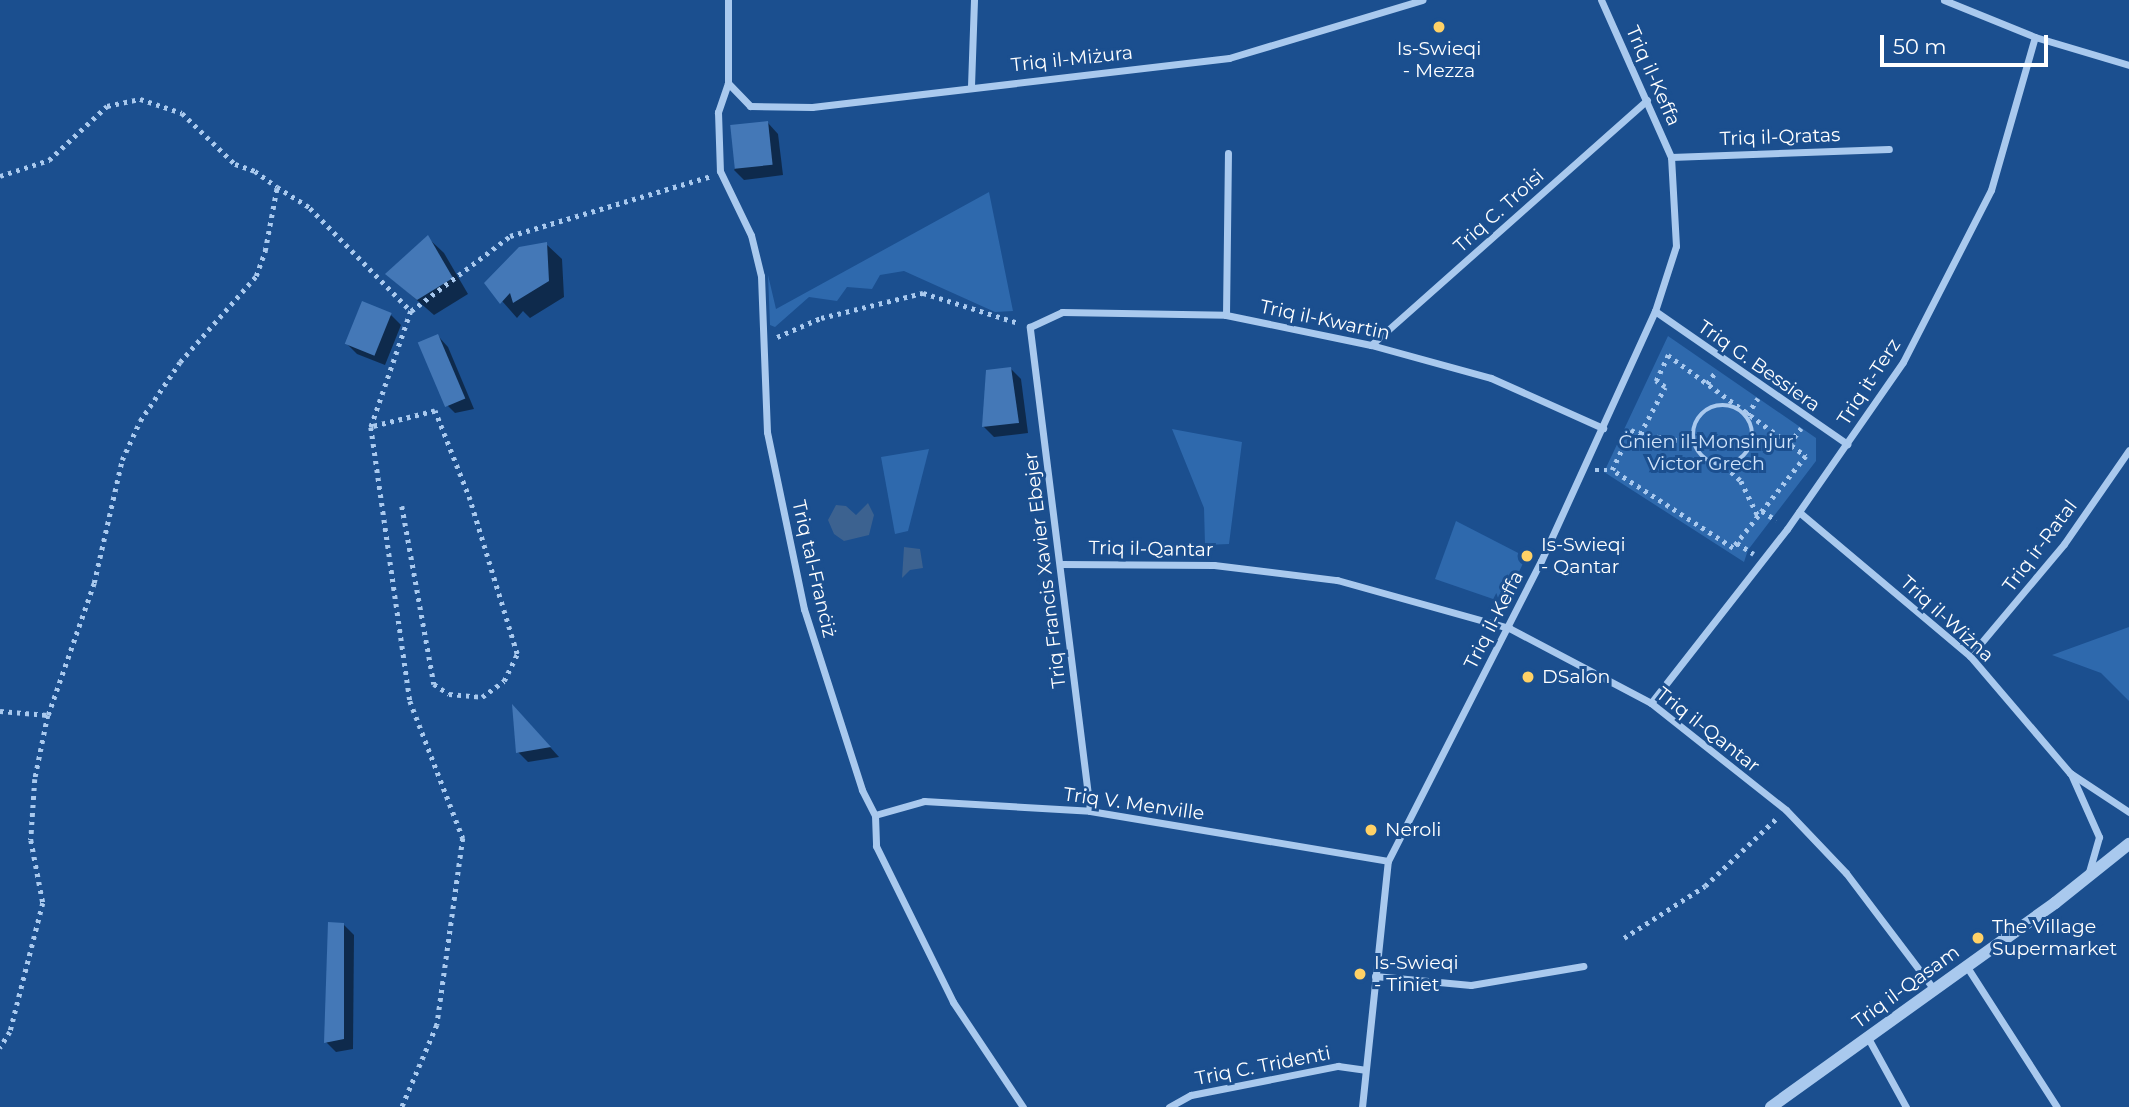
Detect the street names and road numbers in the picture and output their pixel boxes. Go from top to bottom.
street label: Triq il-Keffa [1621,22,1685,130]
street label: Triq il-Miżura [1010,41,1134,77]
street label: Triq il-Qratas [1719,124,1841,150]
street label: Triq C. Troisi [1449,165,1549,257]
street label: Triq il-Kwartin [1258,295,1392,345]
street label: Triq G. Bessiera [1693,315,1825,417]
street label: Triq it-Terz [1833,334,1905,430]
street label: Triq Francis Xavier Ebejer [1019,451,1071,689]
street label: Triq ir-Ratal [1998,495,2082,597]
street label: Triq tal-Franċiż [787,498,841,640]
street label: Triq il-Qantar [1088,537,1214,561]
street label: Triq il-Keffa [1460,567,1528,673]
street label: Triq il-Wiżna [1896,571,1998,667]
street label: Triq il-Qantar [1652,683,1764,777]
street label: Triq V. Menville [1062,783,1206,825]
street label: Triq il-Qasam [1848,941,1964,1033]
street label: Triq C. Tridenti [1194,1042,1332,1090]

